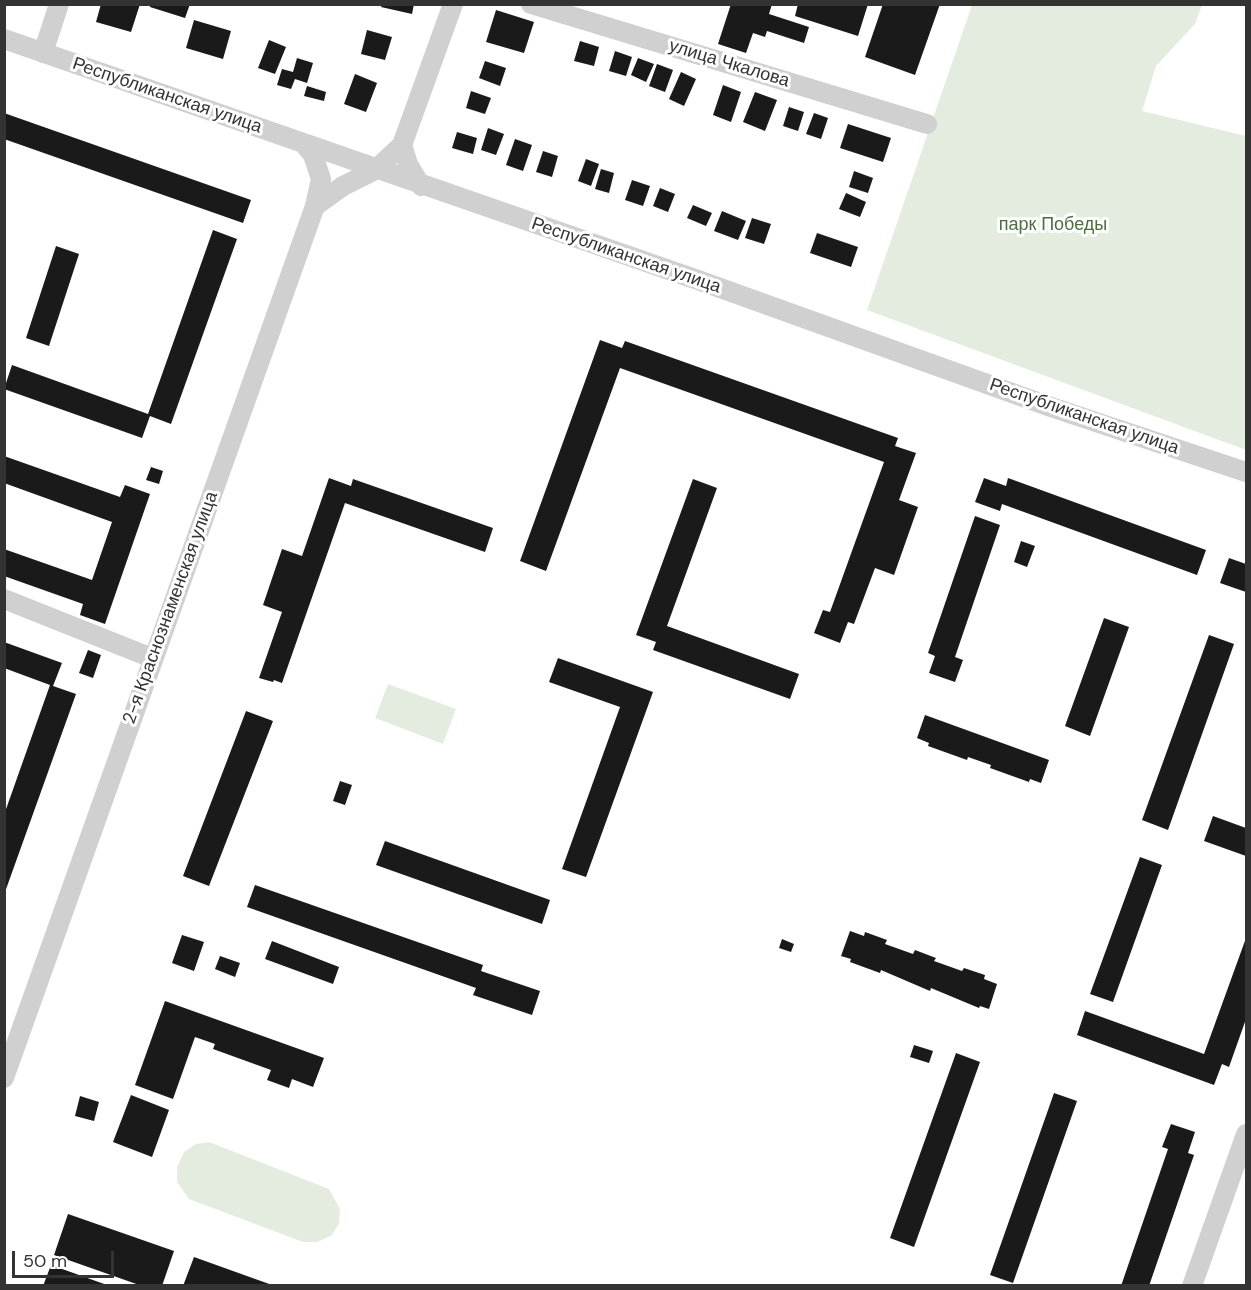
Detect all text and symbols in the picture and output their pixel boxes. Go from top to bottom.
street label: улица Чкалова [666,35,792,93]
street label: Республиканская улица [70,53,264,139]
street label: Республиканская улица [529,213,723,299]
park label: парк Победы [999,214,1107,236]
street label: Республиканская улица [987,374,1181,460]
street label: 2-я Краснознаменская улица [119,489,223,727]
scale bar [15,1239,117,1277]
text: 50 m [23,1249,67,1273]

